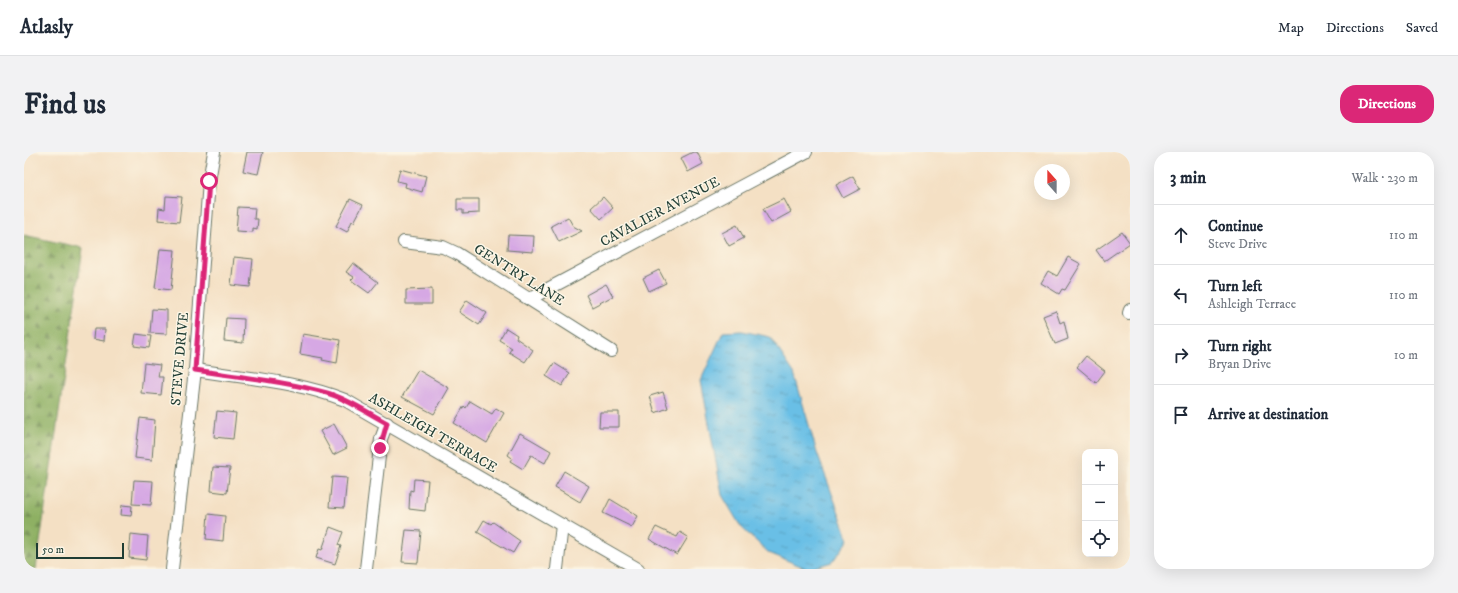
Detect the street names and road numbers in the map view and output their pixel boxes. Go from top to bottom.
street label: CAVALIER AVENUE [597,173,723,251]
street label: GENTRY LANE [470,240,568,310]
street label: STEVE DRIVE [167,311,193,407]
street label: ASHLEIGH TERRACE [366,389,501,477]

